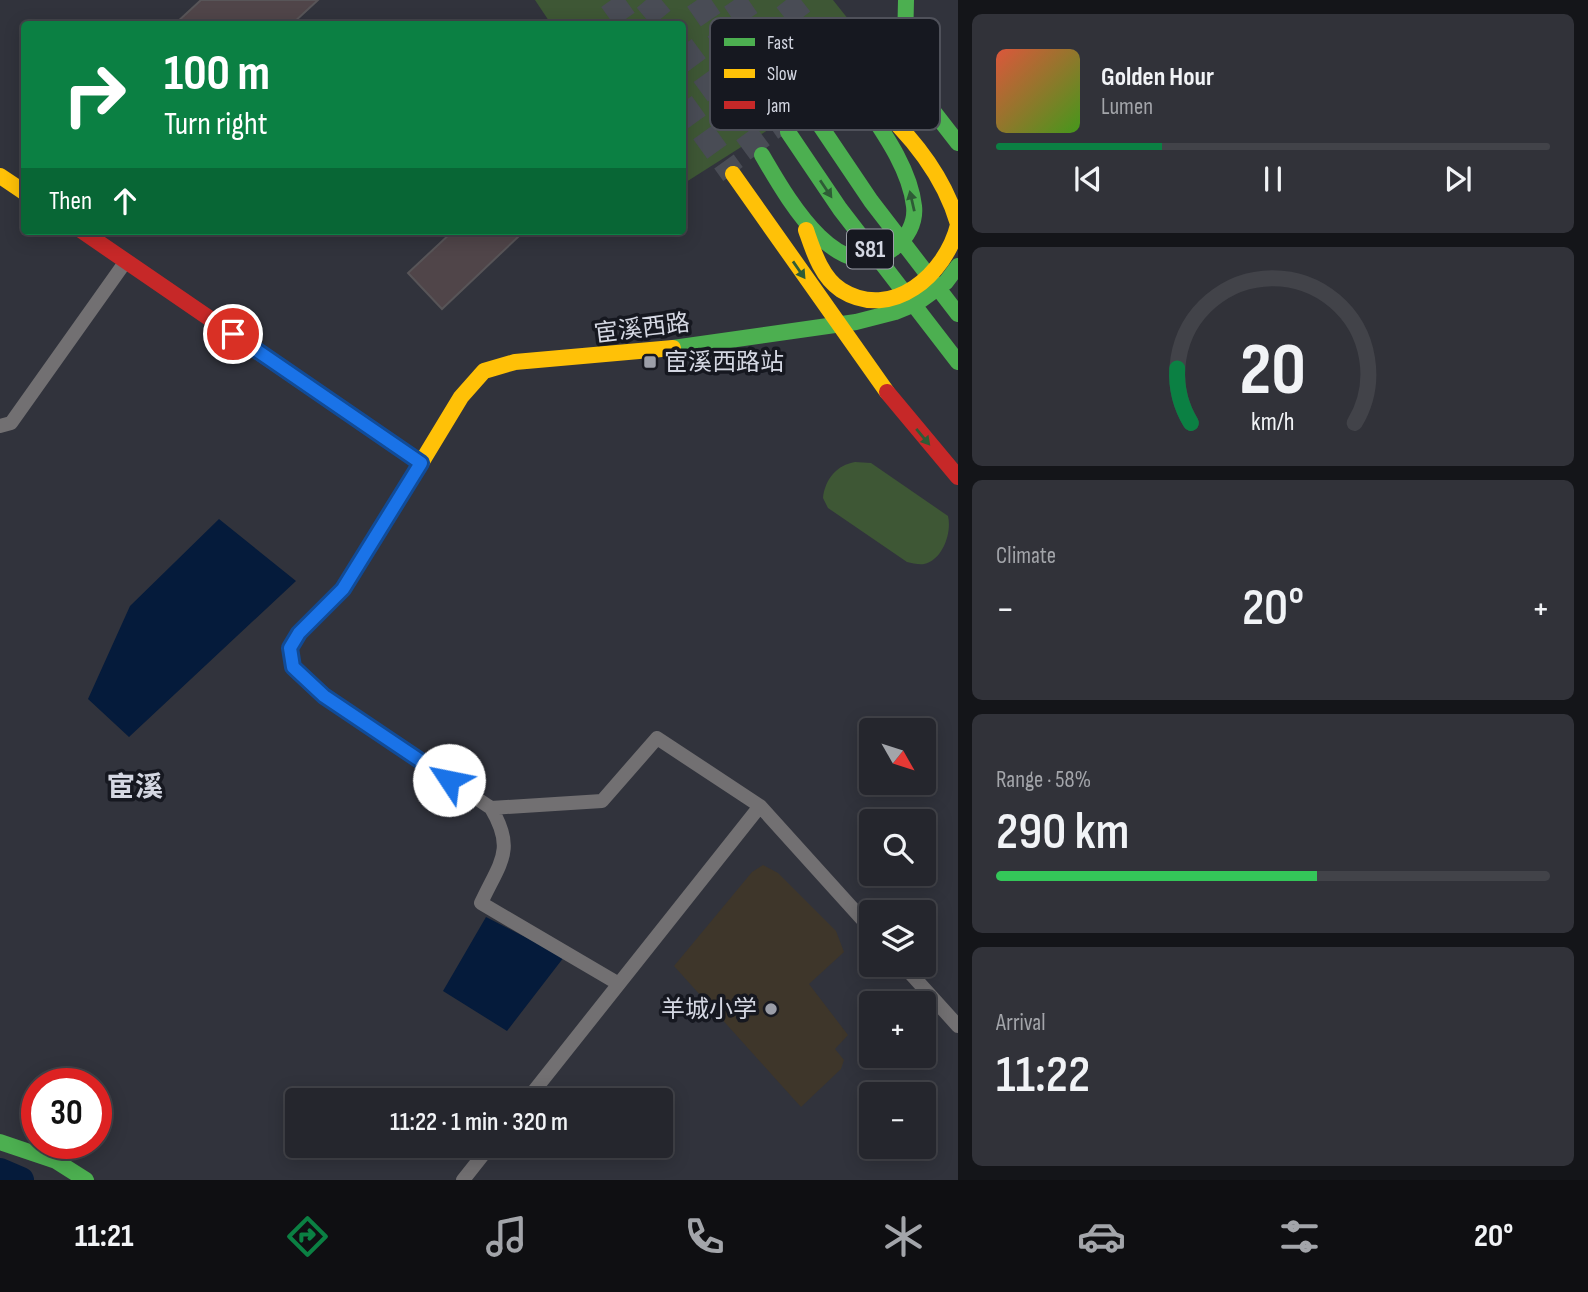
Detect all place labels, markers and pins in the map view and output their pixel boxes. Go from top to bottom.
pin [203,304,263,364]
place label: 宦溪西路站 [664,348,784,377]
marker: 宦溪西路站 [642,354,658,370]
place label: 羊城小学 [661,995,757,1024]
marker: 羊城小学 [763,1001,779,1017]

